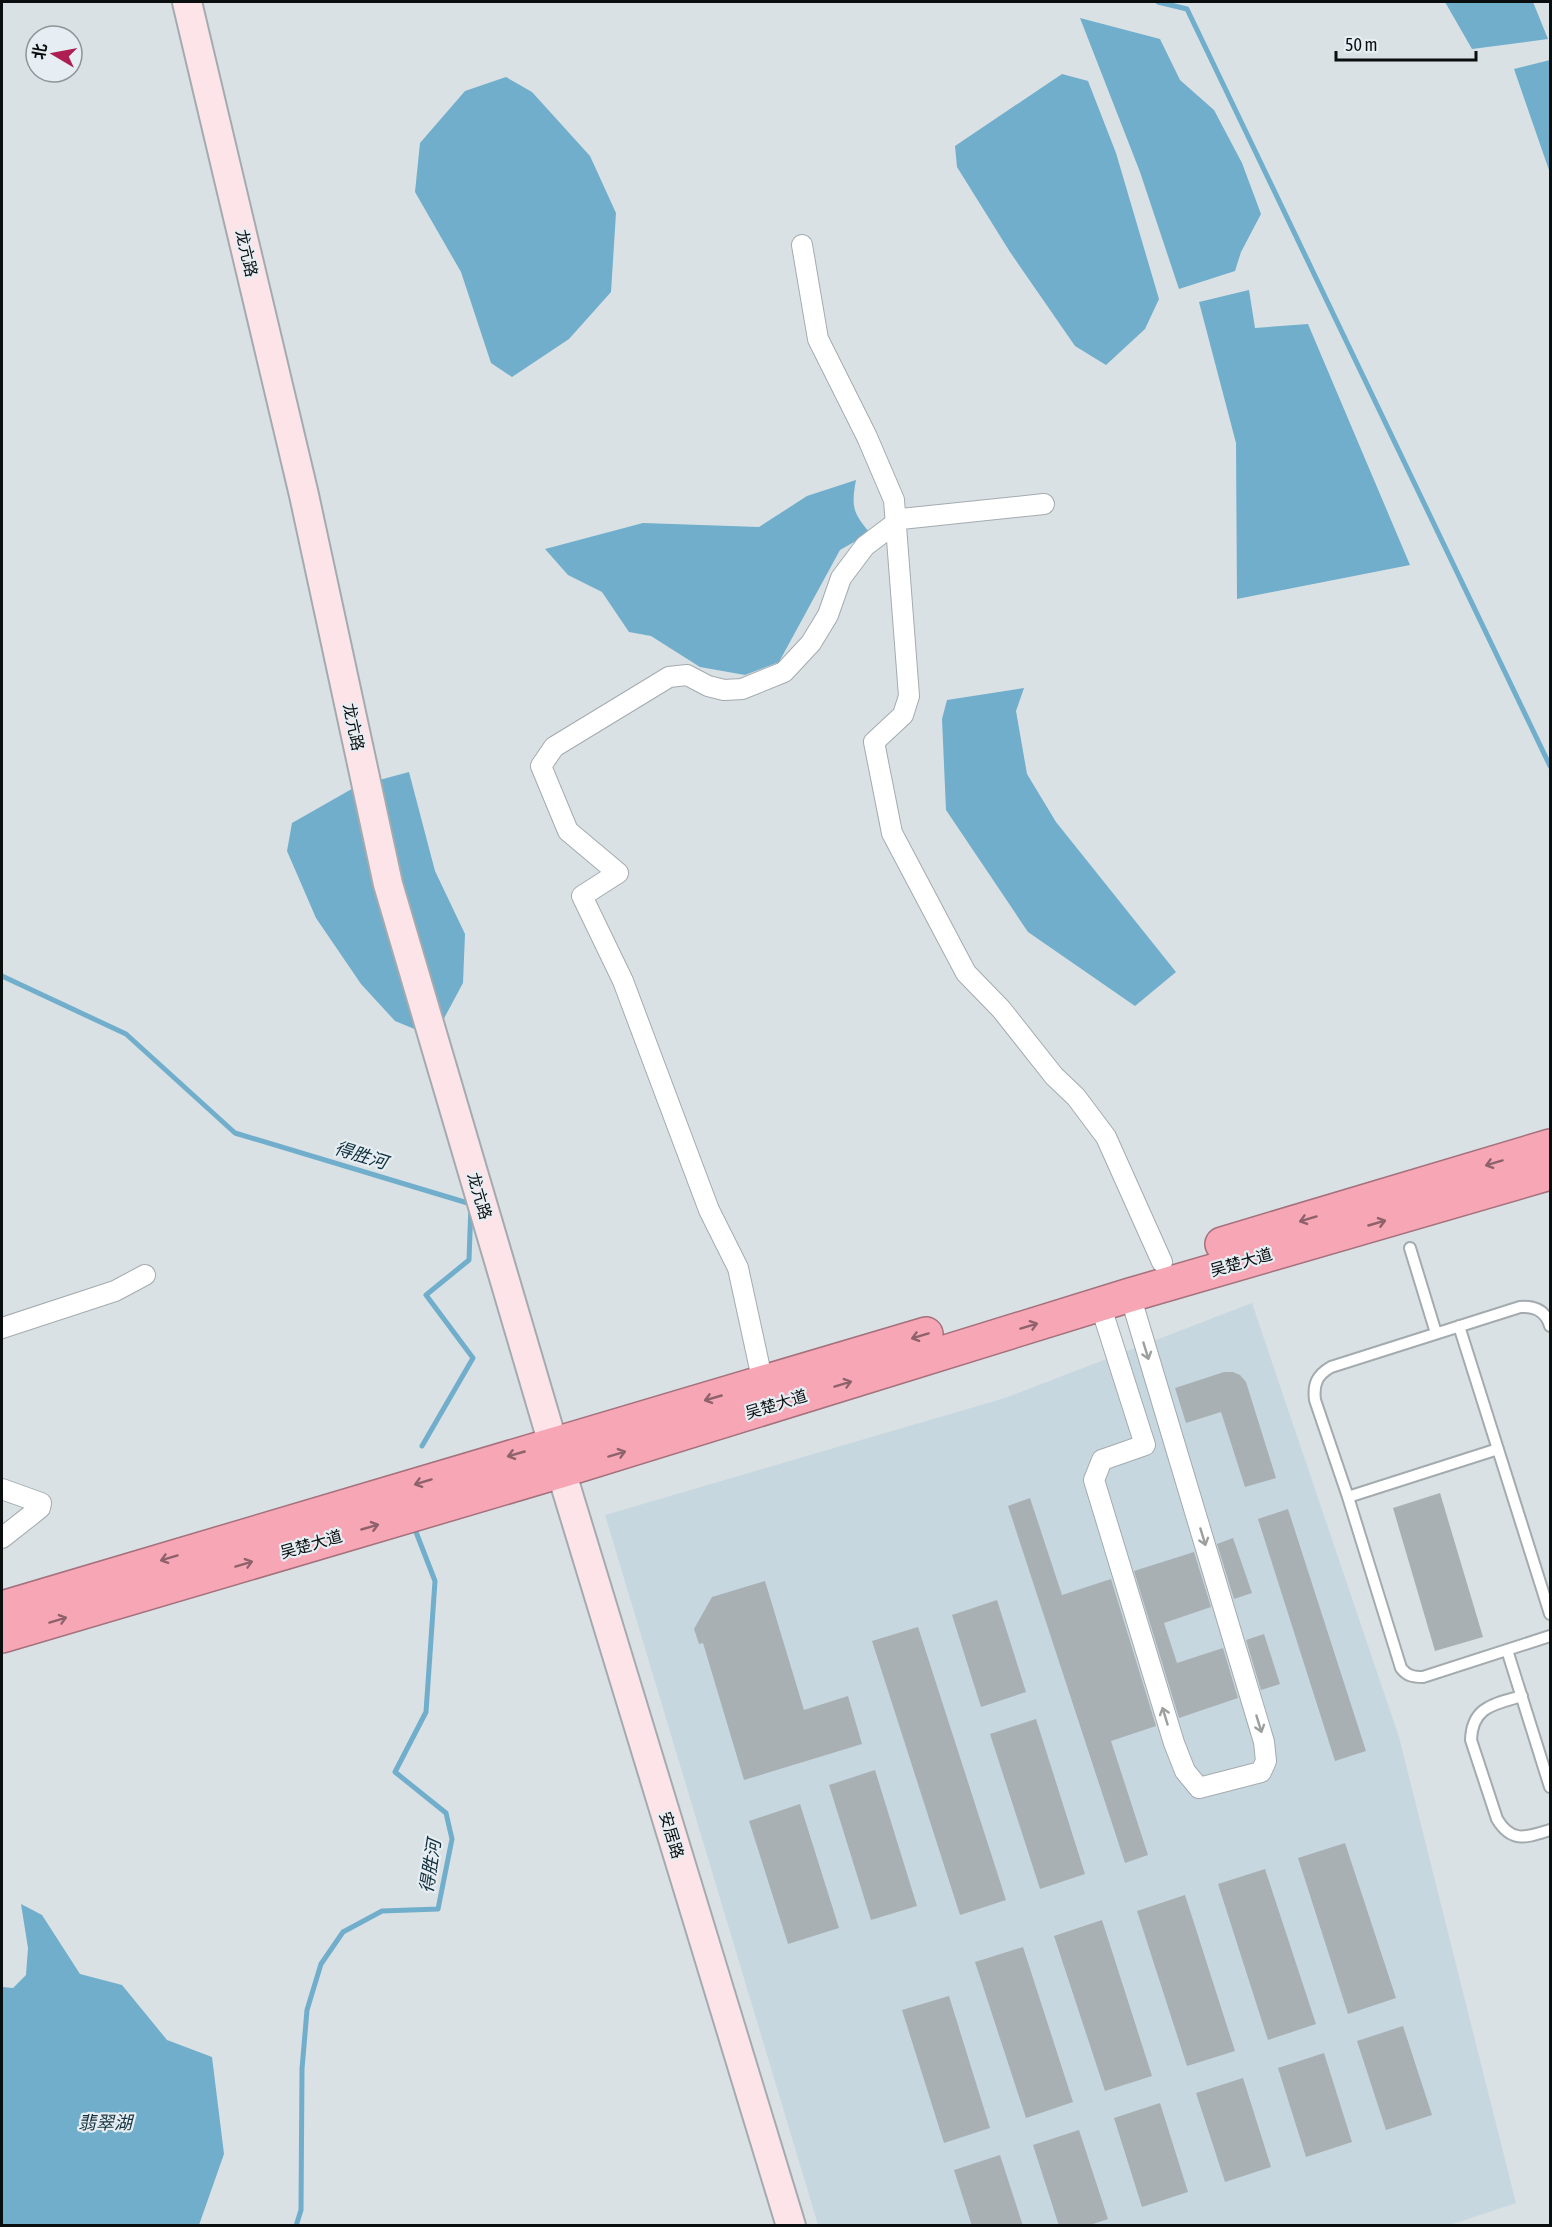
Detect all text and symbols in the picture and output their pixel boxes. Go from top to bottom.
north arrow [24,24,84,84]
scale bar [1336,24,1476,62]
text: 50 m [1345,34,1377,55]
text: 北 [29,42,49,61]
street label: 龙亢路 [233,228,261,278]
street label: 龙亢路 [340,702,368,752]
water label: 得胜河 [332,1137,393,1174]
one-way arrow [1485,1158,1504,1169]
street label: 龙亢路 [465,1170,495,1222]
one-way arrow [1299,1214,1318,1225]
one-way arrow [1367,1217,1386,1228]
street label: 吴楚大道 [1208,1245,1274,1279]
one-way arrow [1019,1320,1038,1331]
one-way arrow [911,1331,930,1342]
one-way arrow [1141,1341,1152,1360]
one-way arrow [833,1378,852,1389]
street label: 吴楚大道 [743,1386,809,1422]
one-way arrow [704,1393,723,1404]
one-way arrow [607,1448,626,1459]
one-way arrow [507,1449,526,1460]
one-way arrow [414,1477,433,1488]
one-way arrow [360,1521,379,1532]
street label: 吴楚大道 [278,1527,344,1561]
one-way arrow [1198,1527,1209,1546]
one-way arrow [160,1553,179,1564]
one-way arrow [234,1558,253,1569]
one-way arrow [48,1614,67,1625]
one-way arrow [1159,1707,1170,1726]
one-way arrow [1254,1714,1265,1733]
street label: 安居路 [656,1809,688,1861]
water label: 得胜河 [415,1835,445,1894]
water label: 翡翠湖 [78,2112,135,2133]

